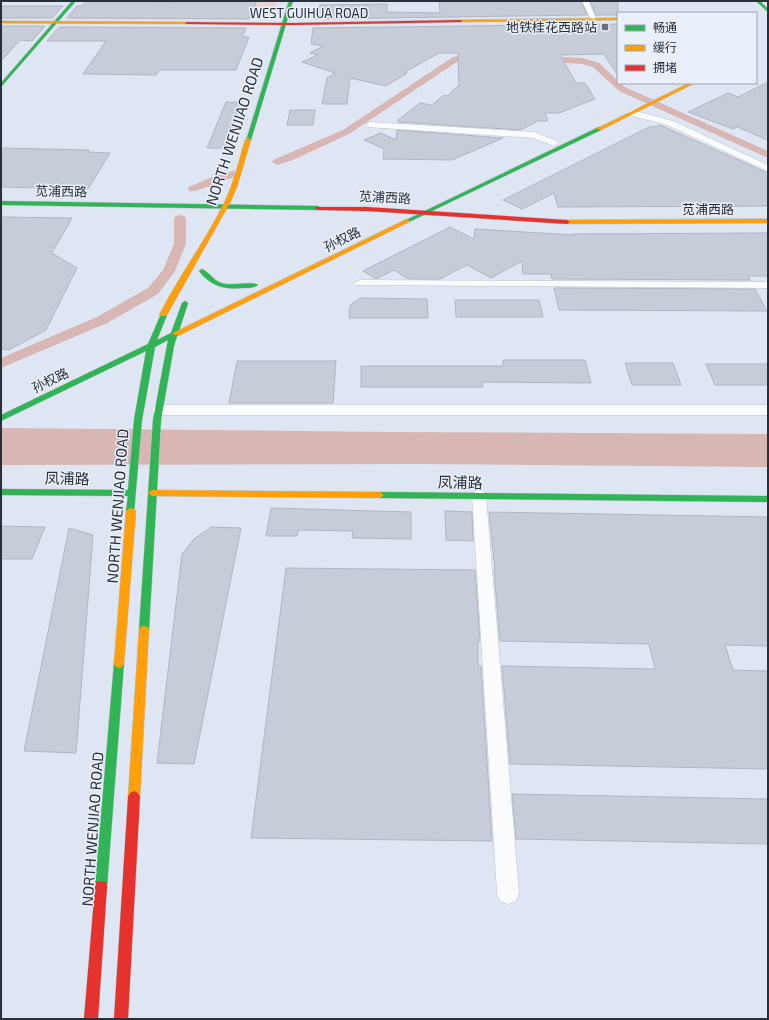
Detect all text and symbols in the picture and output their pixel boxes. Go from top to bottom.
street label: WEST GUIHUA ROAD [250,5,368,21]
legend [617,12,757,84]
place label: 地铁桂花西路站 [506,19,597,35]
text: 畅通 [653,20,677,34]
marker: 地铁桂花西路站 [600,22,610,32]
text: 缓行 [653,40,677,54]
street label: NORTH WENJIAO ROAD [201,54,267,207]
text: 拥堵 [653,60,677,74]
street label: 苋浦西路 [35,183,87,199]
street label: 苋浦西路 [359,188,411,206]
street label: 苋浦西路 [682,201,734,217]
street label: 孙权路 [321,223,363,255]
street label: 孙权路 [29,364,71,396]
street label: NORTH WENJIAO ROAD [103,428,131,584]
street label: 凤浦路 [44,469,90,487]
street label: 凤浦路 [437,473,483,491]
street label: NORTH WENJIAO ROAD [78,751,106,907]

